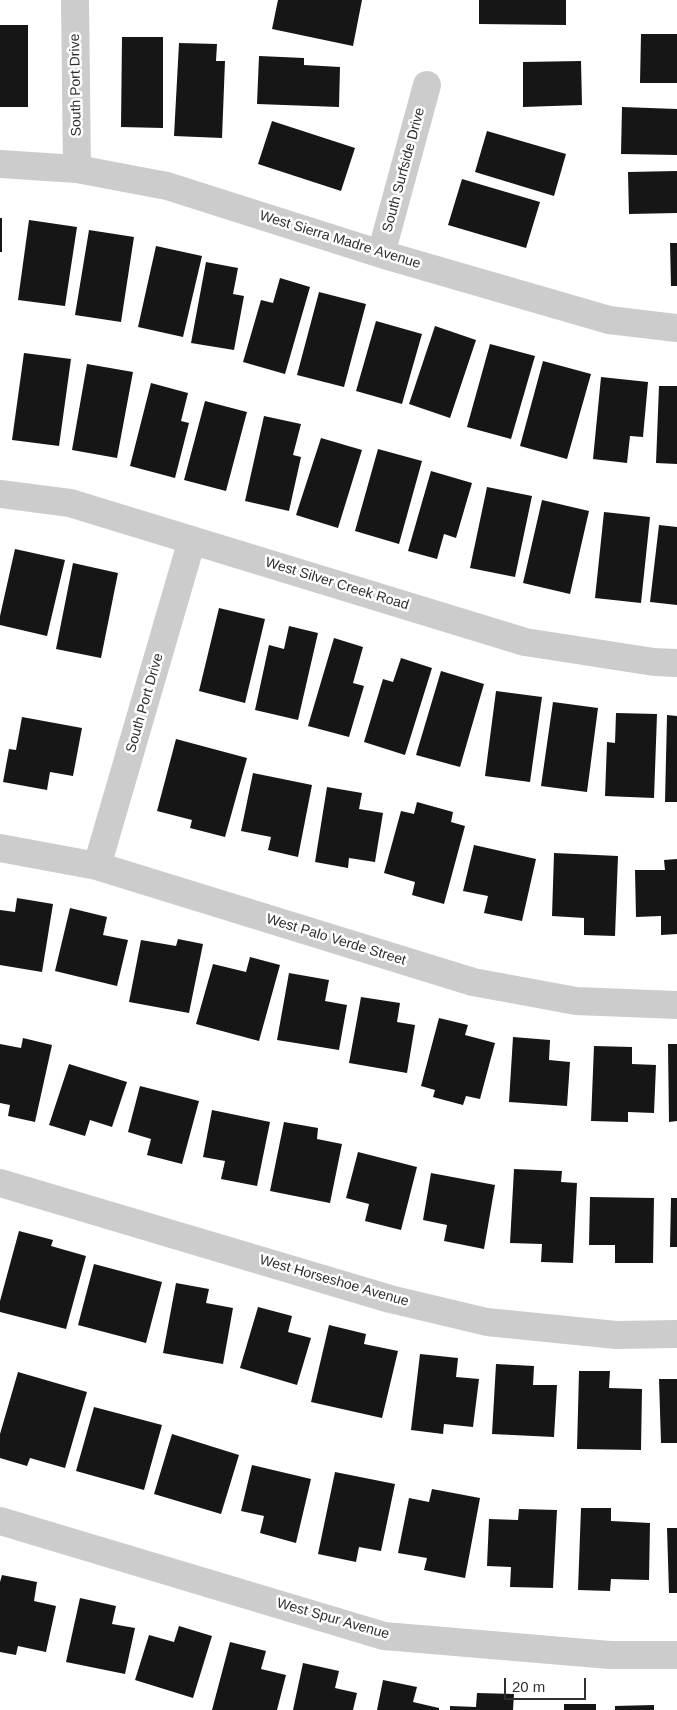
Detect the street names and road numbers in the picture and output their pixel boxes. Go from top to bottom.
street label: South Port Drive [67,34,85,136]
street label: South Surfside Drive [379,106,429,234]
street label: West Sierra Madre Avenue [257,207,423,273]
street label: West Silver Creek Road [263,554,411,614]
street label: South Port Drive [123,651,167,755]
street label: West Palo Verde Street [264,911,408,969]
street label: West Horseshoe Avenue [257,1252,411,1310]
street label: West Spur Avenue [275,1595,391,1643]

